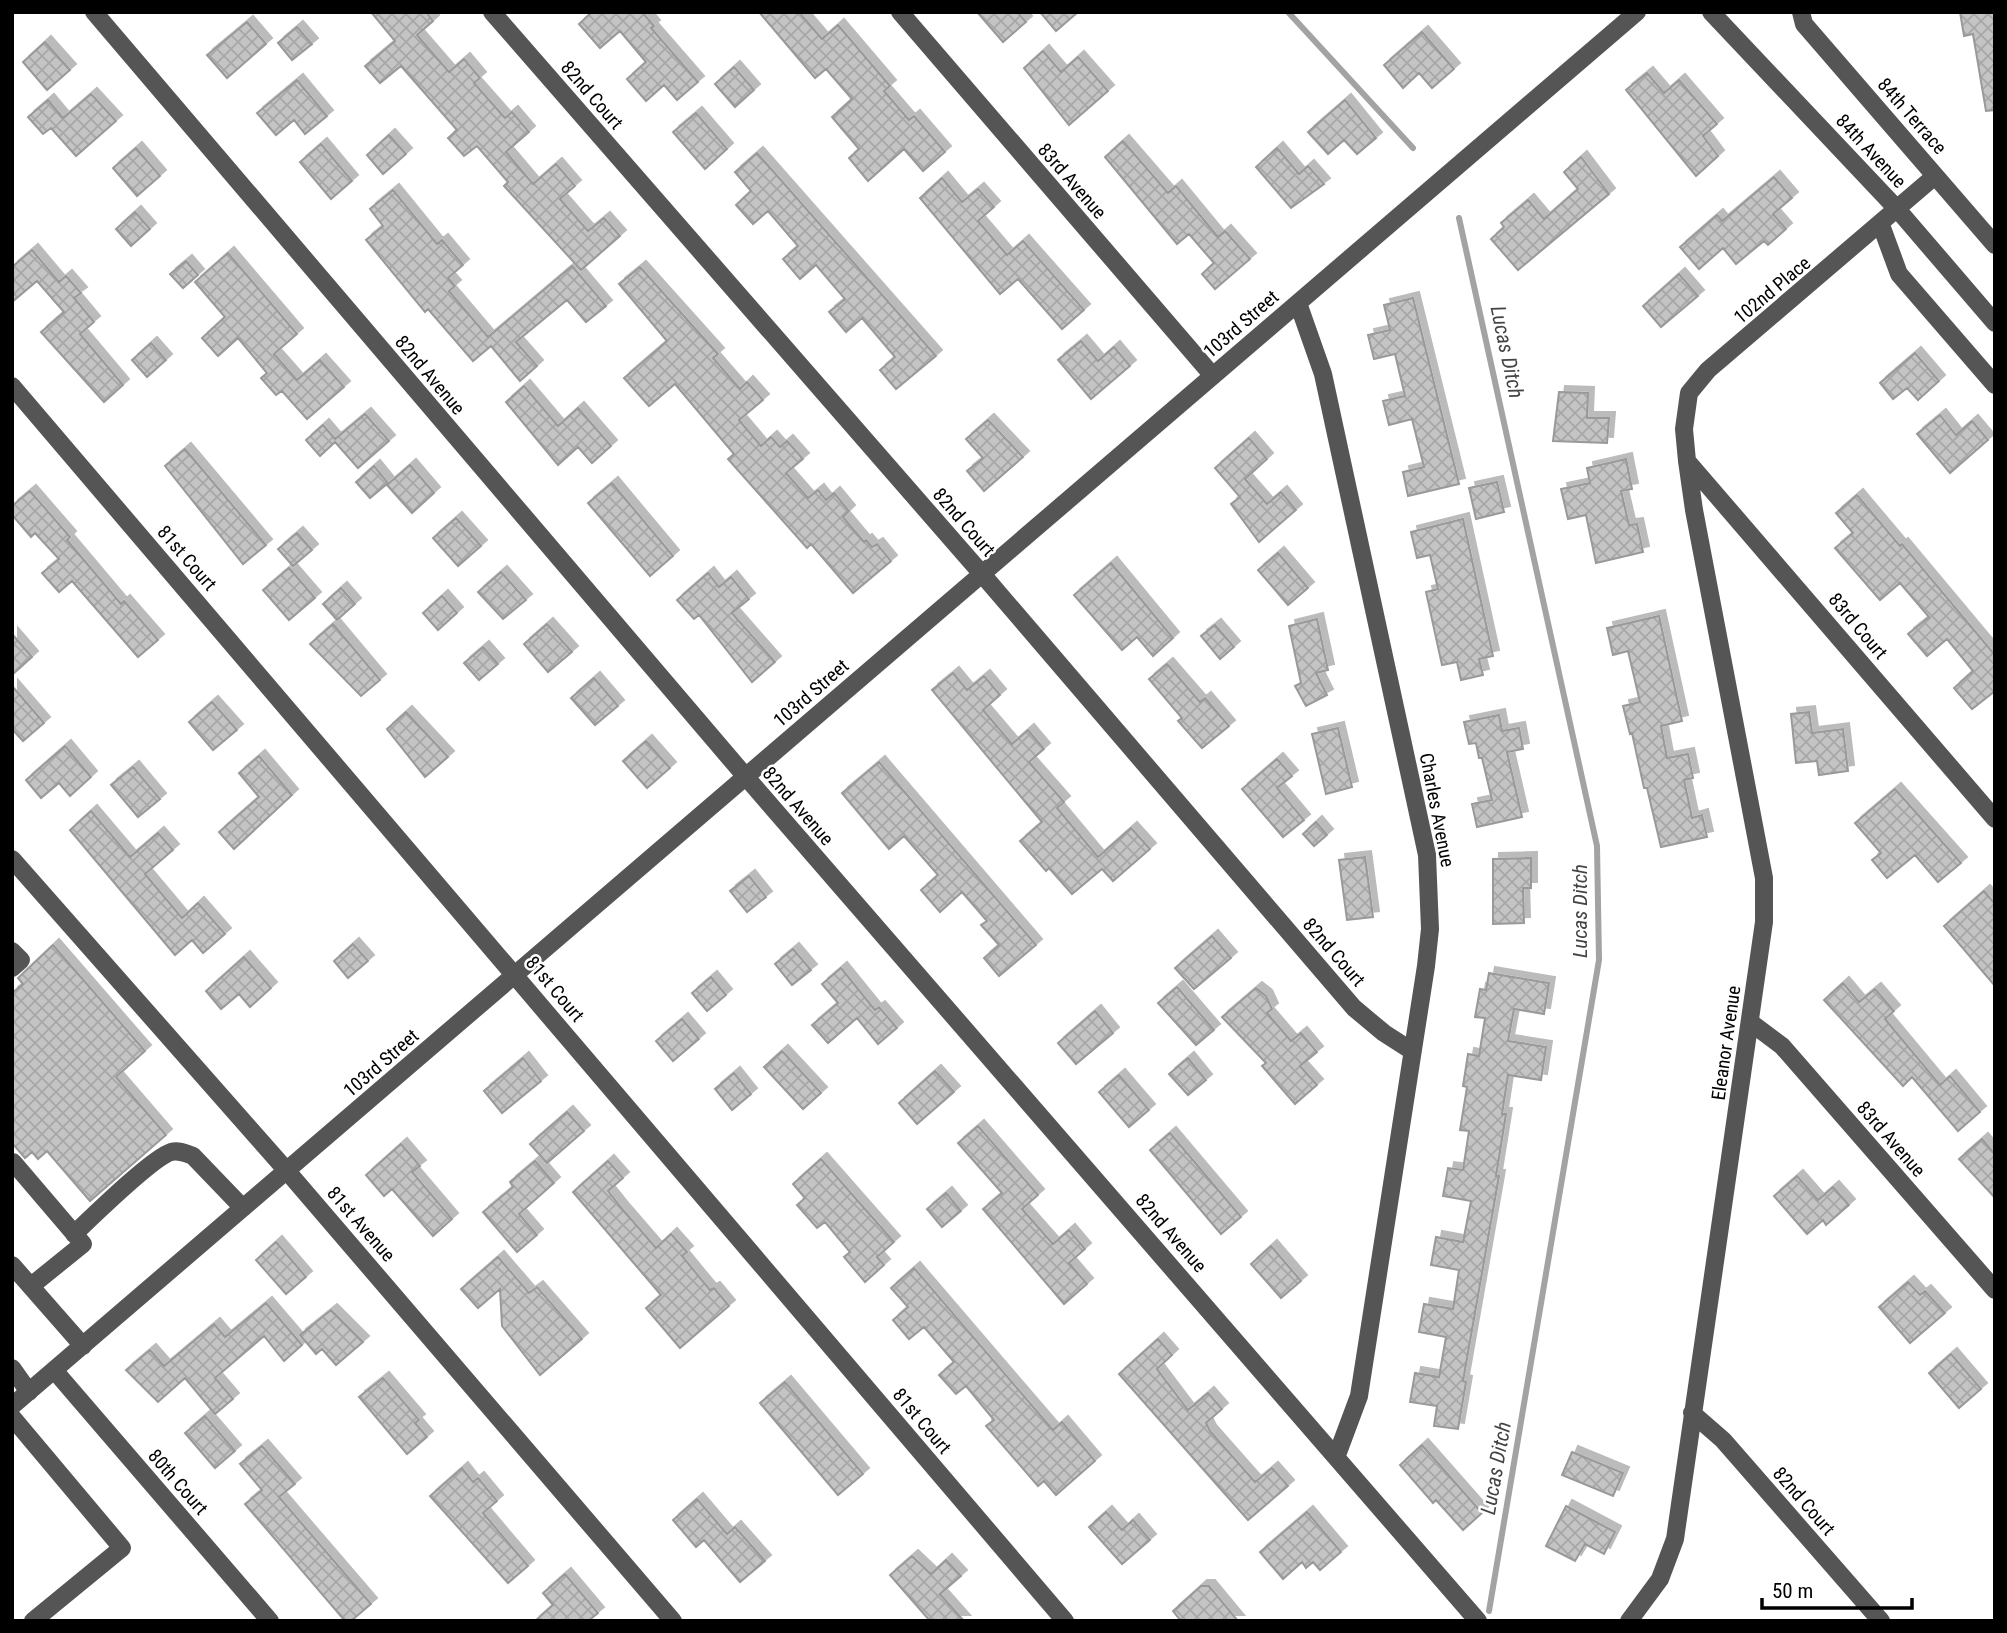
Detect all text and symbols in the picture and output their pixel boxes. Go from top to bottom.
street label: 82nd Court [556,56,628,134]
street label: 84th Terrace [1873,73,1951,159]
street label: 84th Avenue [1831,109,1911,193]
street label: 83rd Avenue [1033,138,1111,224]
street label: 102nd Place [1729,251,1815,329]
street label: 103rd Street [1199,285,1283,363]
water label: Lucas Ditch [1486,304,1528,400]
street label: 82nd Avenue [390,331,470,419]
street label: 82nd Court [928,483,1000,561]
street label: 81st Court [152,521,222,595]
street label: 83rd Court [1824,588,1892,664]
street label: 103rd Street [769,654,853,732]
street label: Charles Avenue [1415,751,1459,869]
street label: 82nd Avenue [758,762,838,850]
water label: Lucas Ditch [1568,864,1592,958]
street label: 82nd Court [1298,913,1370,991]
street label: 81st Court [521,951,589,1027]
street label: Eleanor Avenue [1707,984,1745,1102]
street label: 103rd Street [339,1024,423,1102]
street label: 83rd Avenue [1852,1096,1930,1182]
street label: 81st Avenue [322,1182,400,1266]
street label: 82nd Avenue [1131,1189,1211,1277]
street label: 81st Court [888,1383,956,1459]
water label: Lucas Ditch [1476,1420,1516,1516]
street label: 80th Court [143,1445,213,1519]
street label: 82nd Court [1768,1462,1840,1540]
scale bar [1762,1566,1912,1610]
text: 50 m [1772,1579,1813,1603]

